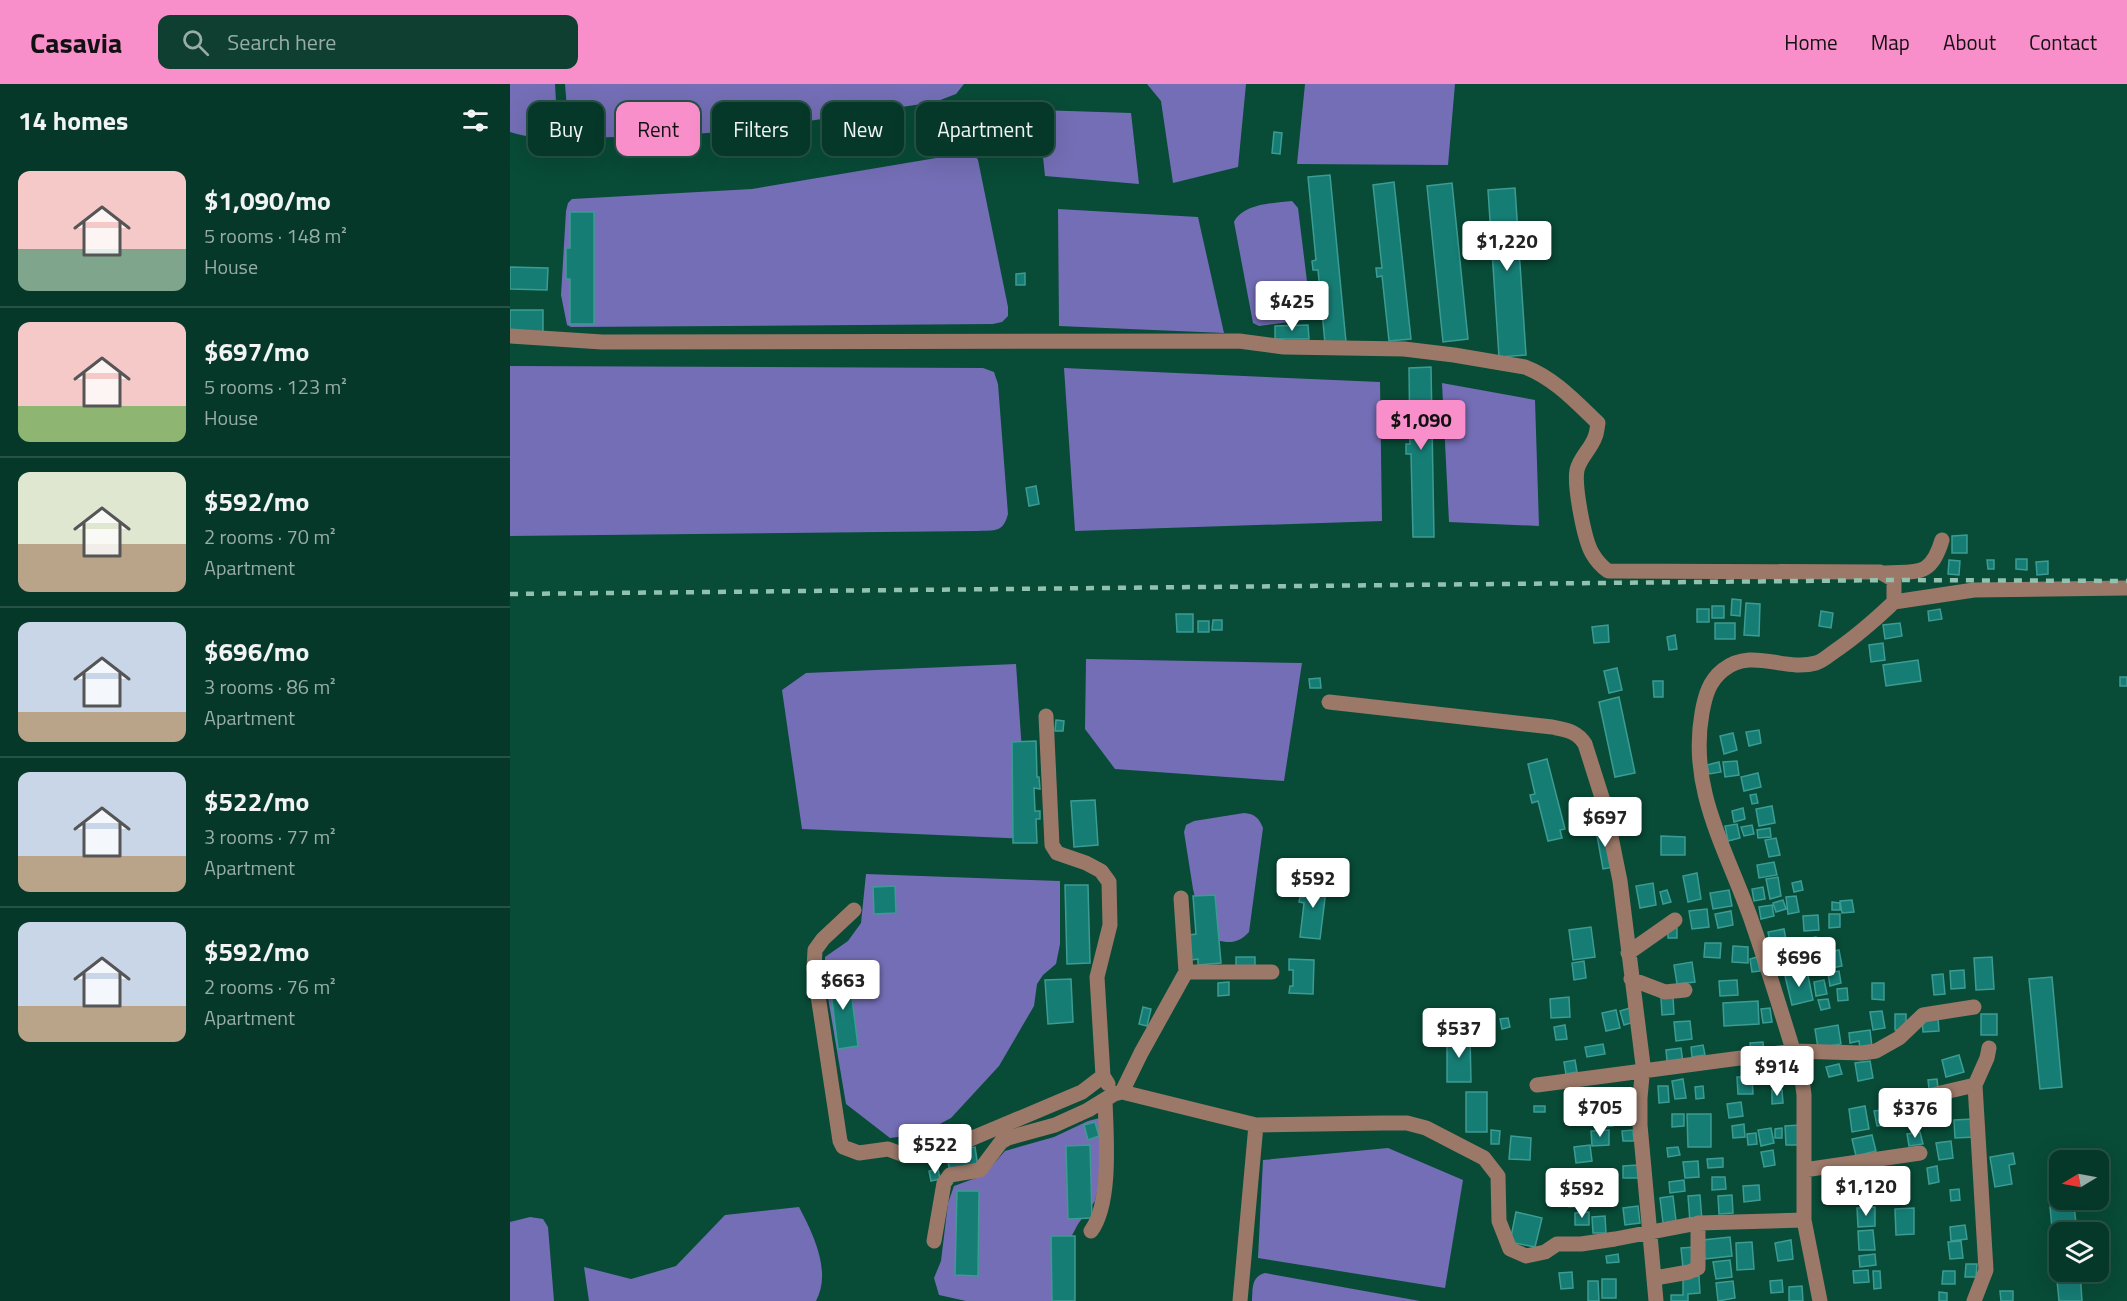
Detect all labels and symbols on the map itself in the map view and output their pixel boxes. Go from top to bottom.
pin: $1,220 [1458,221,1556,272]
pin: $425 [1256,281,1328,332]
pin: $1,090 [1372,400,1470,451]
pin: $697 [1569,797,1641,848]
pin: $592 [1277,858,1349,909]
pin: $696 [1763,937,1835,988]
pin: $663 [807,960,879,1011]
pin: $537 [1423,1008,1495,1059]
pin: $914 [1741,1046,1813,1097]
pin: $705 [1564,1087,1636,1138]
pin: $376 [1879,1088,1951,1139]
pin: $522 [899,1124,971,1175]
north arrow [2049,1150,2109,1210]
pin: $1,120 [1817,1166,1915,1217]
pin: $592 [1546,1168,1618,1219]

